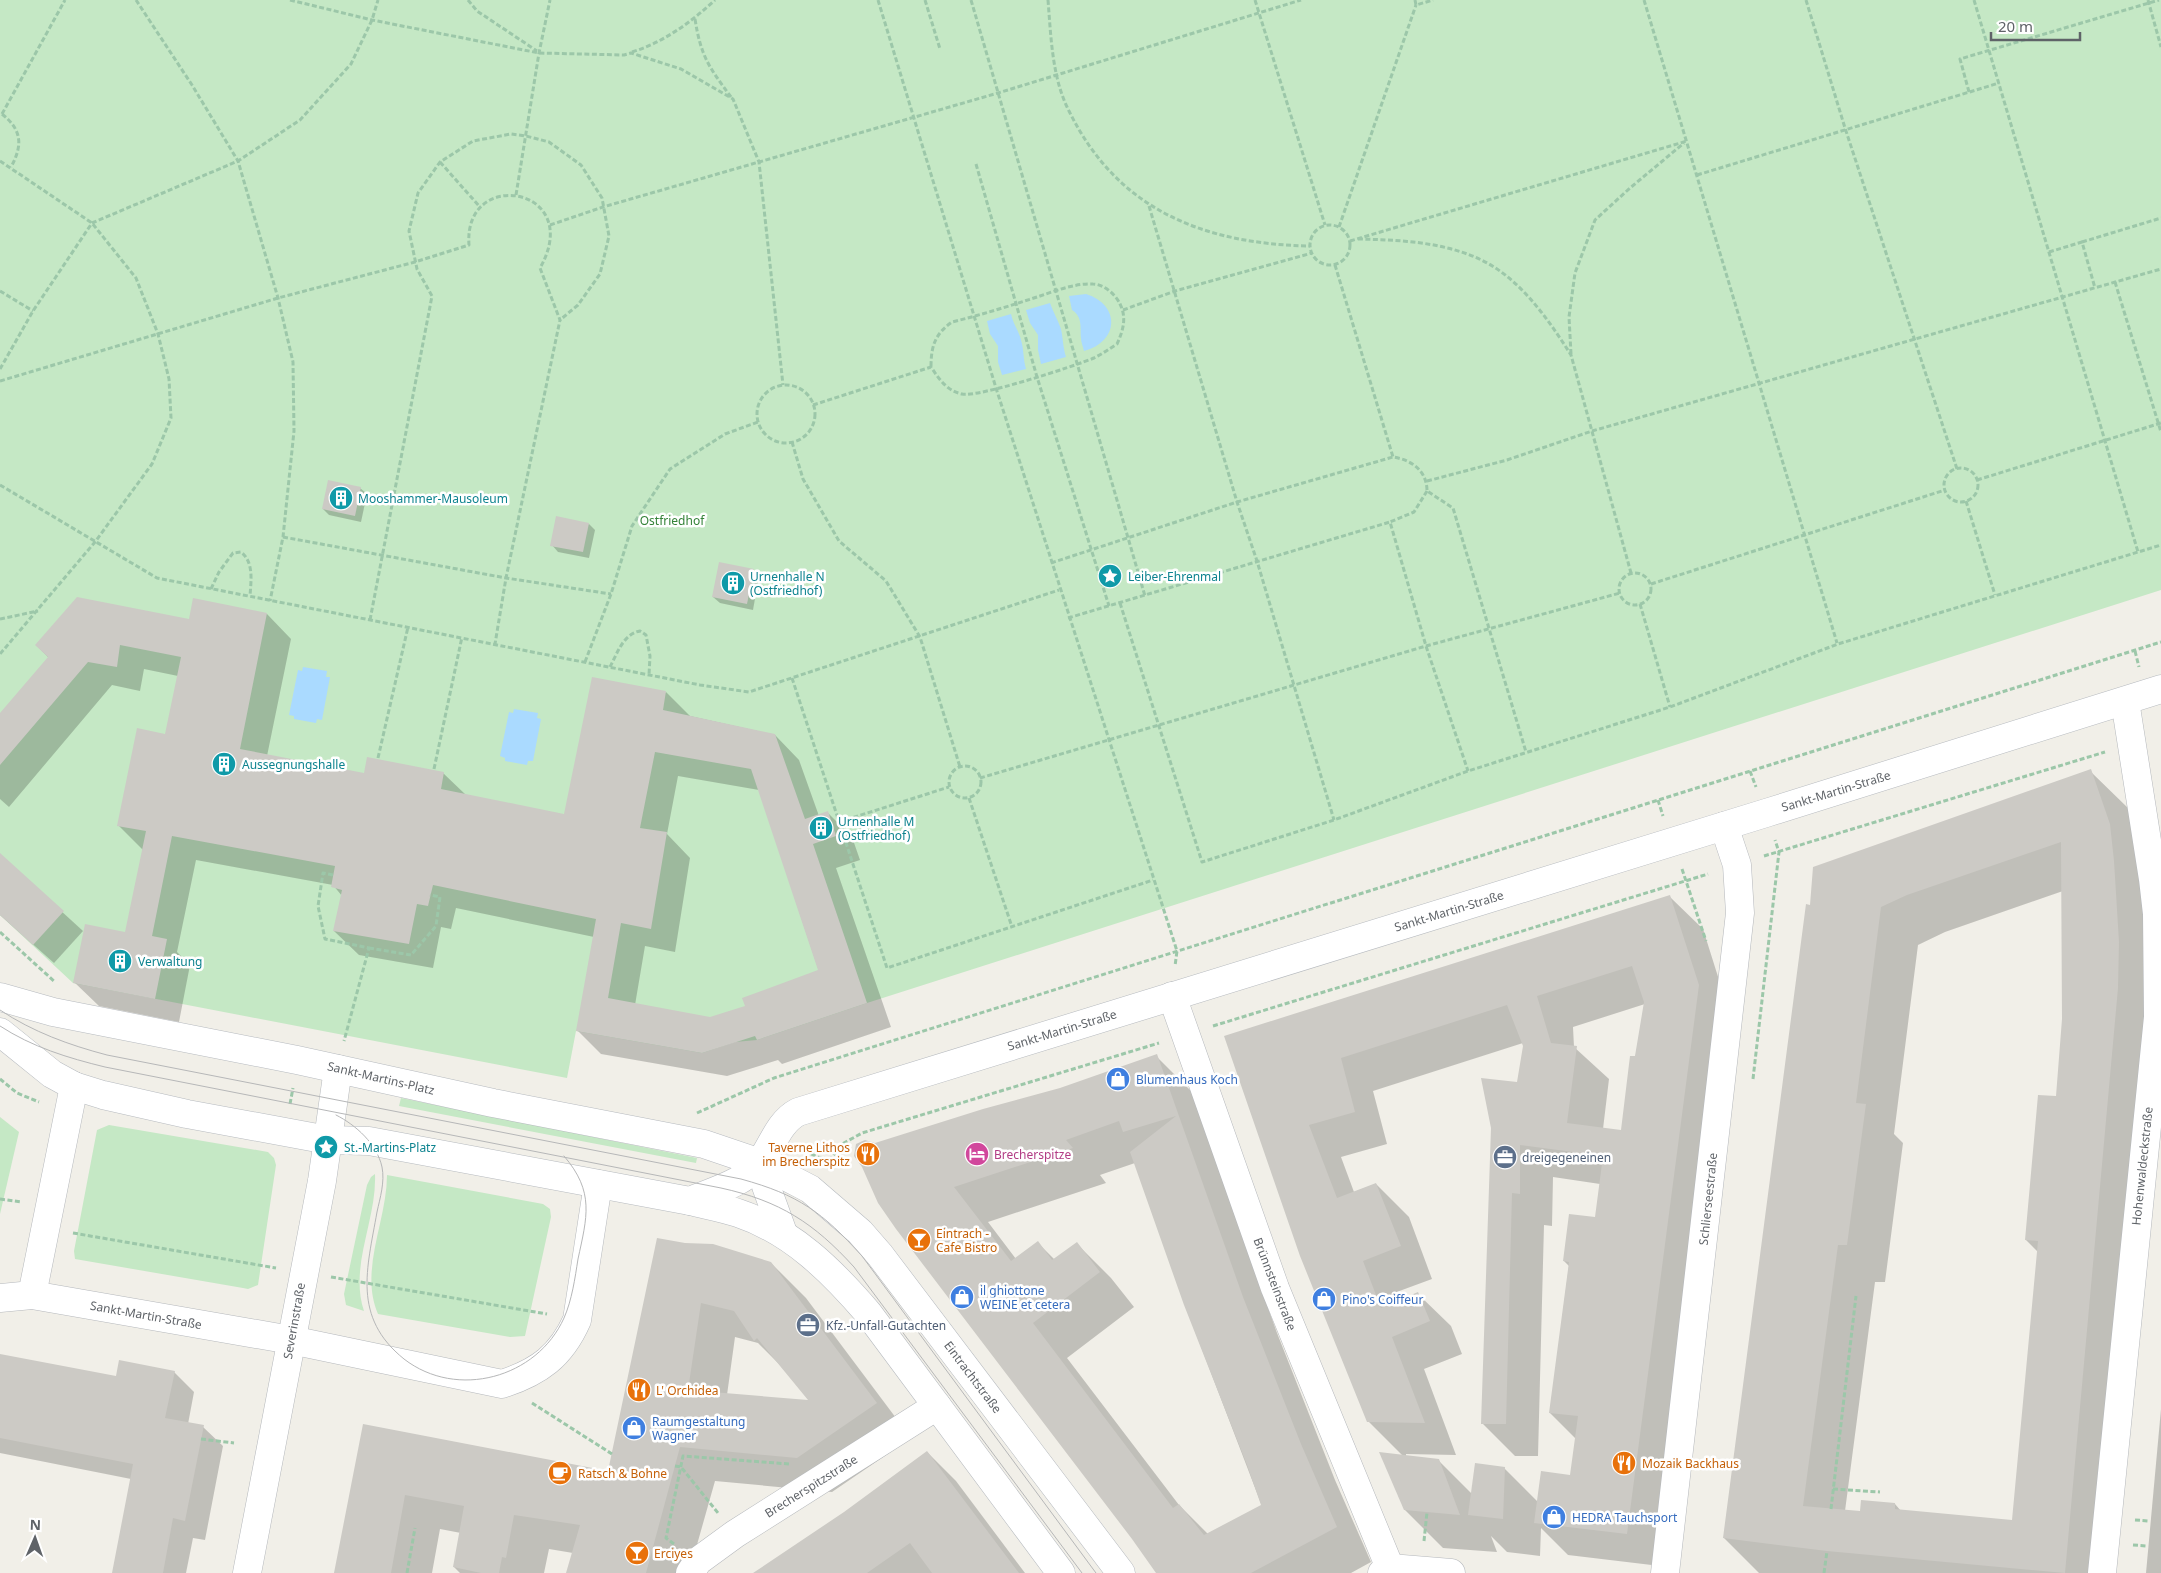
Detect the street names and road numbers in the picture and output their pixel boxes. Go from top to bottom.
street label: Sankt-Martin-Straße [1779,766,1893,816]
street label: Sankt-Martin-Straße [1392,886,1506,936]
street label: Sankt-Martin-Straße [1005,1005,1119,1055]
street label: Sankt-Martins-Platz [326,1057,437,1099]
street label: Hohenwaldeckstraße [2127,1106,2157,1226]
street label: Schlierseestraße [1695,1152,1721,1246]
street label: Brünnsteinstraße [1249,1235,1301,1333]
street label: Severinstraße [279,1281,309,1361]
street label: Sankt-Martin-Straße [89,1297,204,1333]
street label: Eintrachtstraße [940,1337,1006,1417]
street label: Brecherspitzstraße [761,1451,861,1521]

